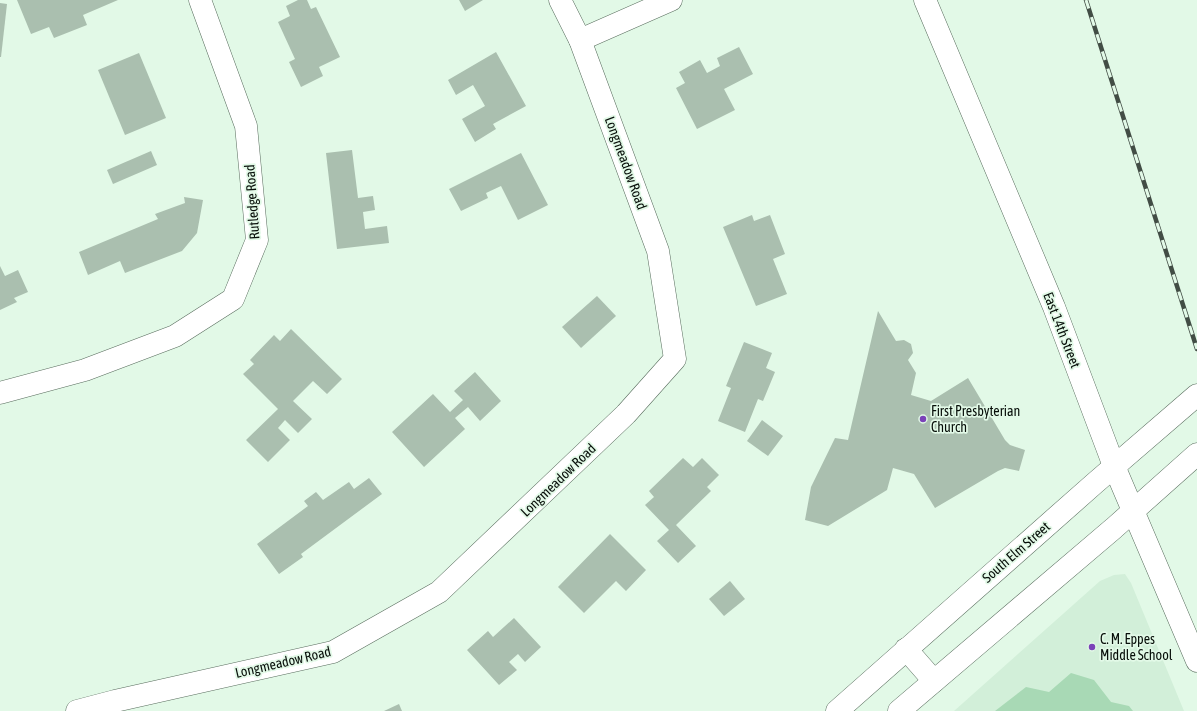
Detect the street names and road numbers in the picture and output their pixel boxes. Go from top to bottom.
street label: Longmeadow Road [602,114,650,212]
street label: Rutledge Road [241,164,263,240]
street label: East 14th Street [1040,290,1084,370]
street label: Longmeadow Road [517,440,599,520]
street label: South Elm Street [979,518,1053,586]
street label: Longmeadow Road [234,643,332,681]

